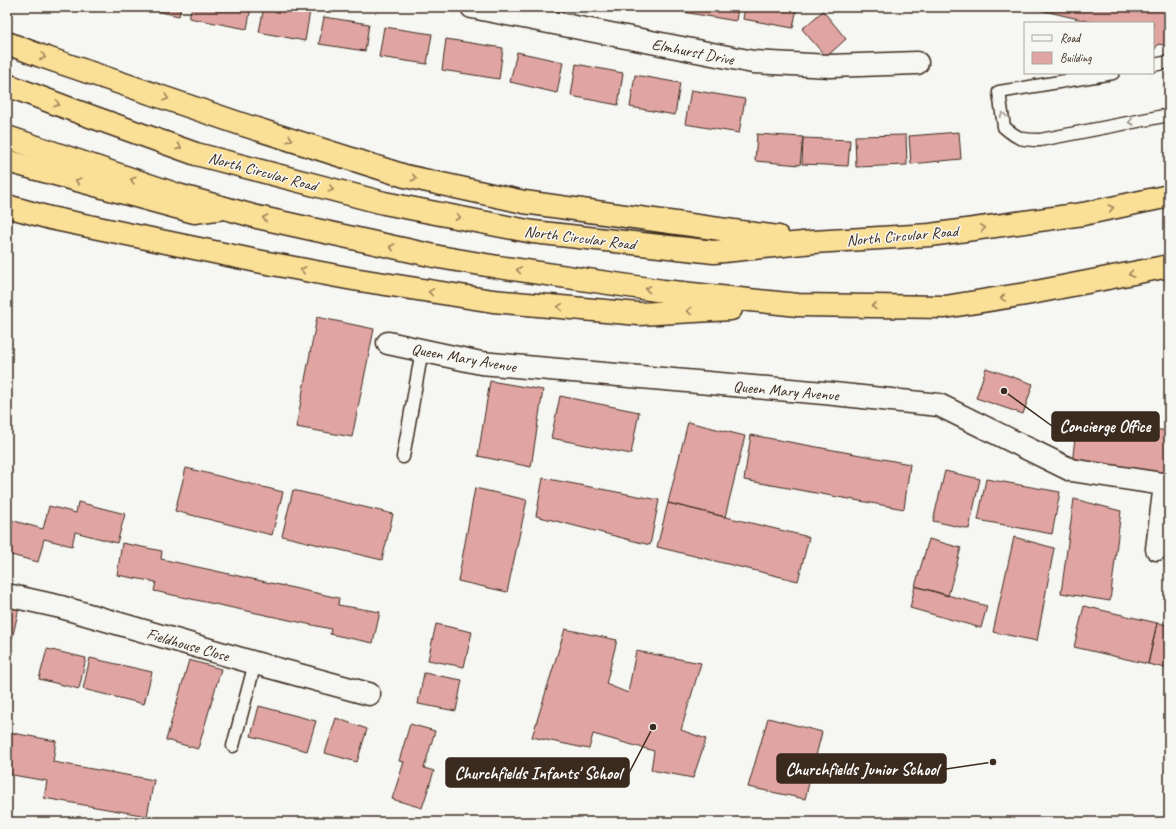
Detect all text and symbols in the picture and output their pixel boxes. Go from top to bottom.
legend [1024,22,1154,74]
text: Road [1060,30,1082,46]
street label: Elmhurst Drive [650,34,737,70]
text: Building [1060,50,1092,66]
one-way arrow [40,52,47,60]
one-way arrow [163,94,170,102]
one-way arrow [53,99,60,107]
one-way arrow [999,112,1008,118]
one-way arrow [1128,118,1134,126]
one-way arrow [286,134,293,143]
one-way arrow [176,143,183,151]
street label: North Circular Road [206,148,322,197]
one-way arrow [411,174,417,182]
one-way arrow [130,176,137,184]
one-way arrow [74,177,81,185]
one-way arrow [328,184,335,193]
one-way arrow [1108,204,1114,212]
one-way arrow [455,213,461,221]
one-way arrow [262,215,268,223]
street label: North Circular Road [523,221,639,255]
street label: North Circular Road [846,221,961,251]
one-way arrow [980,223,986,232]
one-way arrow [388,243,395,251]
one-way arrow [299,266,306,274]
one-way arrow [516,266,522,275]
one-way arrow [1128,269,1134,277]
one-way arrow [645,285,651,294]
one-way arrow [428,288,434,296]
one-way arrow [1000,293,1006,302]
one-way arrow [871,302,877,310]
one-way arrow [557,303,563,312]
one-way arrow [686,307,692,315]
street label: Queen Mary Avenue [410,339,519,377]
street label: Queen Mary Avenue [732,376,841,406]
callout: Concierge Office [1052,412,1159,441]
text: Concierge Office [1060,416,1152,437]
street label: Fieldhouse Close [144,624,233,667]
callout: Churchfields Junior School [777,754,946,783]
callout: Churchfields Infants' School [446,758,629,787]
text: Churchfields Junior School [785,759,942,780]
text: Churchfields Infants' School [455,763,624,784]

